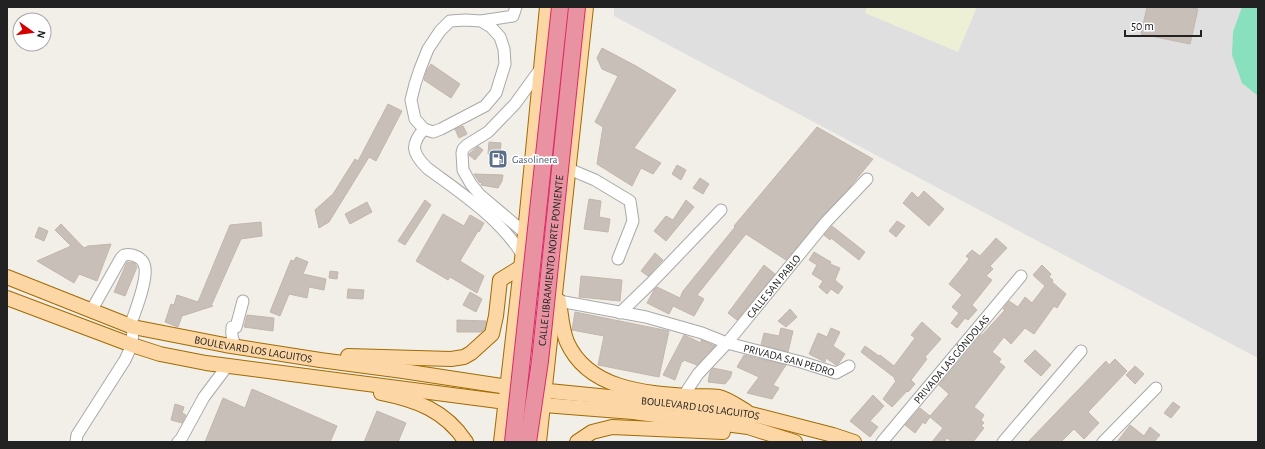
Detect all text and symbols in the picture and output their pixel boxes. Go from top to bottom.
north arrow [12,12,52,52]
scale bar [1125,12,1201,38]
text: 50 m [1131,20,1154,32]
text: N [35,29,47,39]
fuel station icon: Gasolinera [487,148,509,170]
place label: Gasolinera [512,154,558,165]
street label: CALLE LIBRAMIENTO NORTE PONIENTE [537,174,565,346]
street label: CALLE SAN PABLO [745,253,803,320]
street label: PRIVADA LAS GÓNDOLAS [912,313,992,406]
street label: BOULEVARD LOS LAGUITOS [193,334,313,365]
street label: PRIVADA SAN PEDRO [742,342,836,378]
street label: BOULEVARD LOS LAGUITOS [641,395,761,422]

